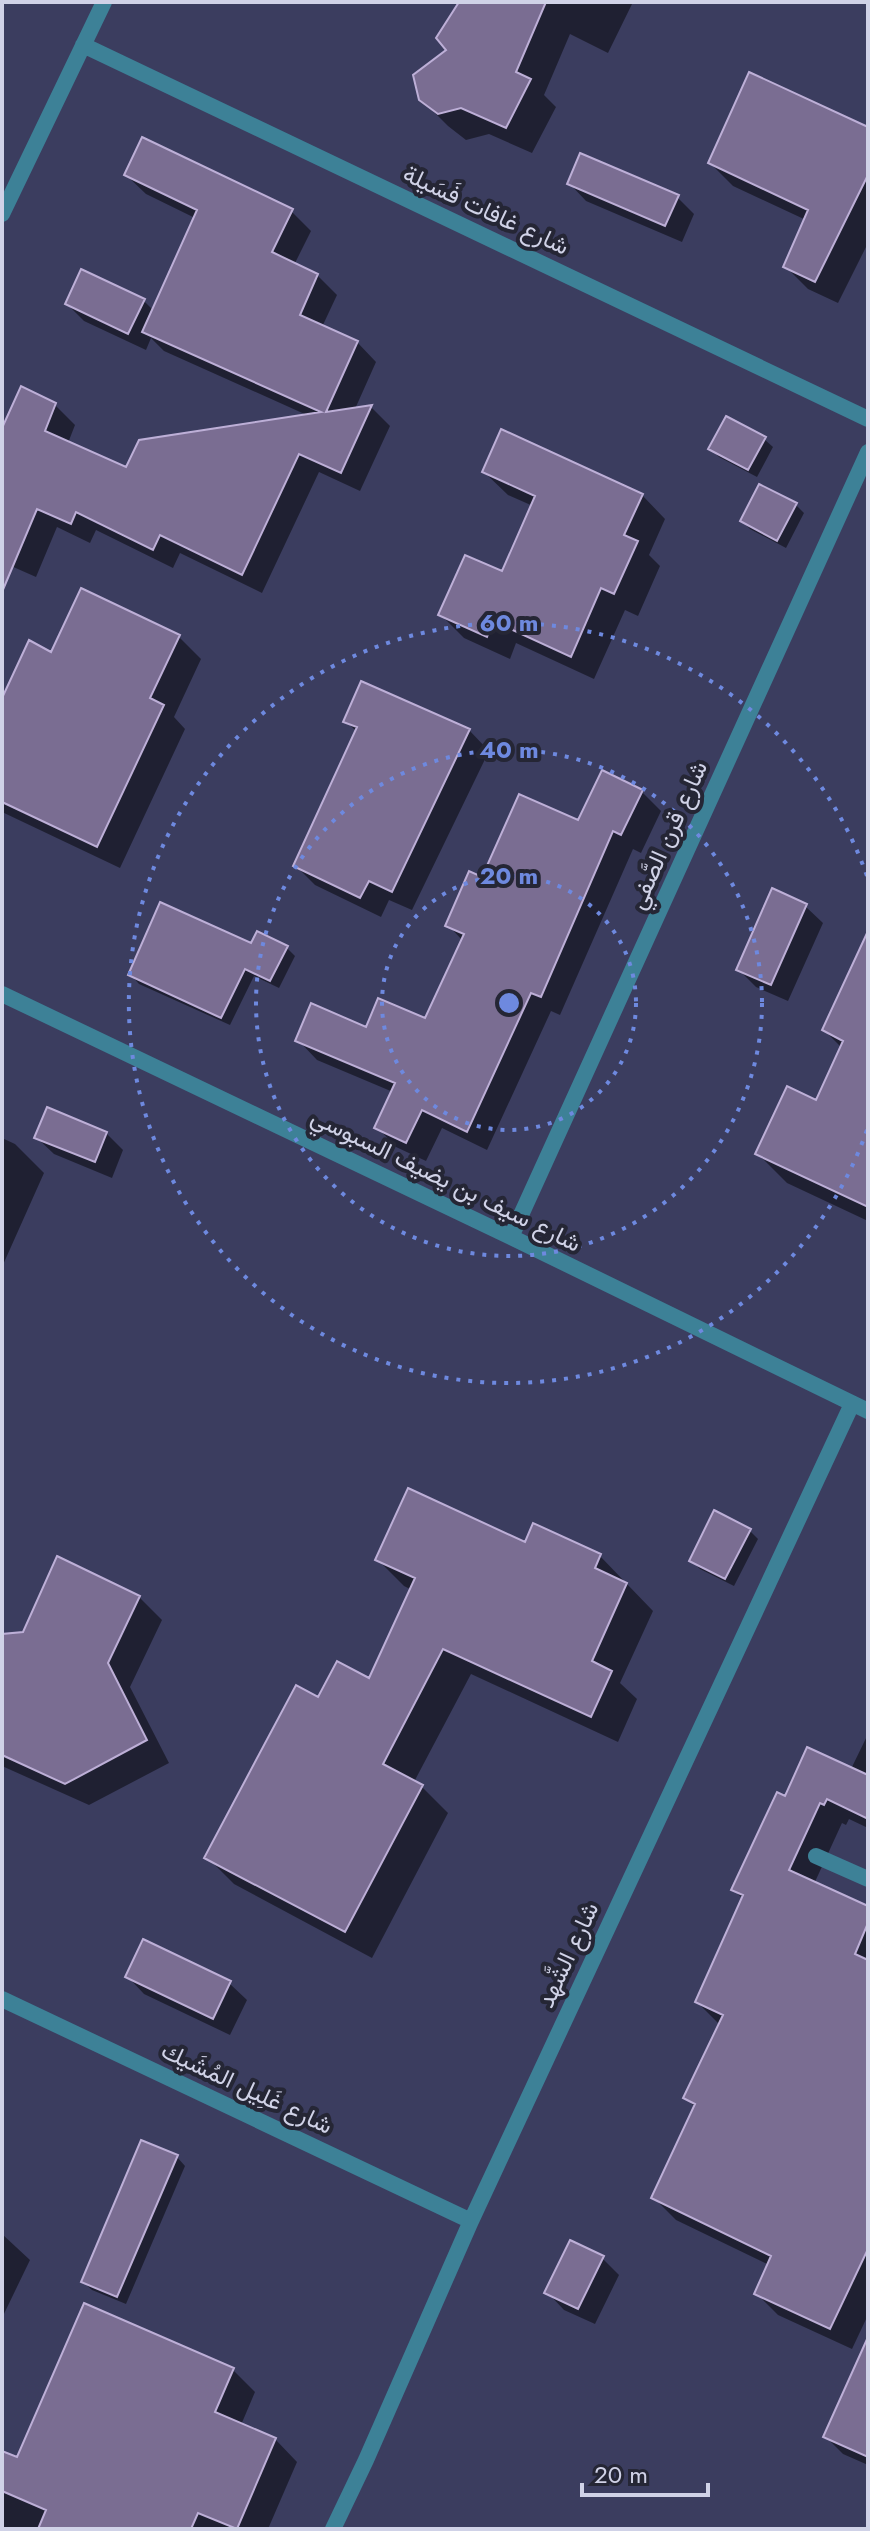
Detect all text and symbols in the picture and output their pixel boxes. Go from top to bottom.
street label: شارع غافات فَسَيلة [397,156,575,263]
text: 60 m [480,605,538,640]
text: 40 m [479,732,539,767]
street label: شارع قرن الصَّفي [619,755,718,915]
text: 20 m [480,858,538,893]
centre of rings [495,989,523,1017]
street label: شارع سيف بن يضيف السبوسي [304,1099,587,1262]
street label: شارع الشَّهد [528,1896,607,2013]
street label: شارع غَلِيل المُشَيك [156,2032,339,2143]
scale bar [582,2447,708,2497]
text: 20 m [594,2457,648,2492]

